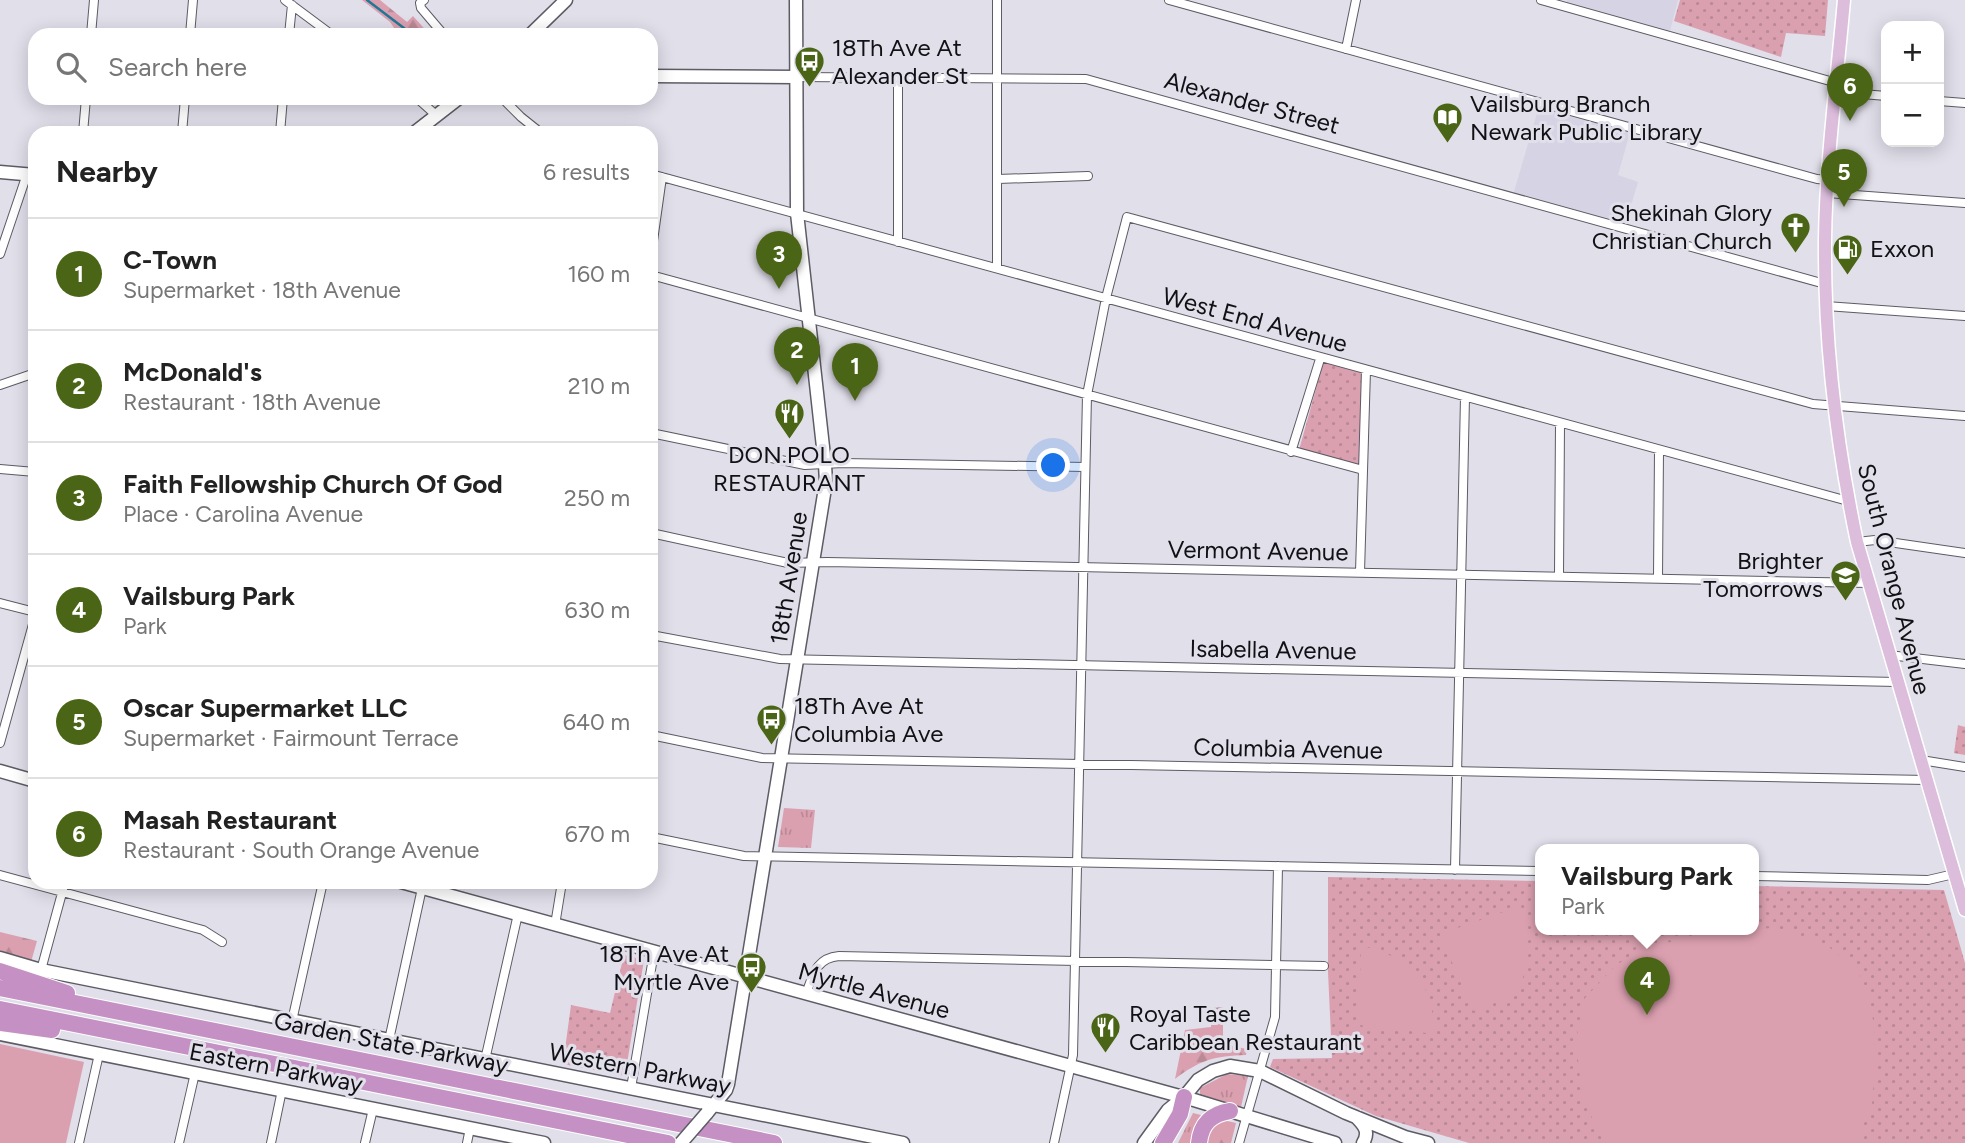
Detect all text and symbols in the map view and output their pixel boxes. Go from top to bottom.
map controls [1881,21,1944,147]
button: + [1881,21,1944,84]
search box [28,28,658,105]
place label: 18Th Ave At Alexander St [832,33,968,90]
bus stop icon: 18Th Ave At Alexander St [792,45,826,89]
icon: search [52,48,90,86]
text: Search here [108,51,247,83]
pin: 6 [1827,63,1873,121]
street label: Alexander Street [1162,65,1343,140]
button: − [1881,84,1944,147]
place label: Vailsburg Branch Newark Public Library [1470,89,1702,146]
library icon: Vailsburg Branch Newark Public Library [1430,101,1464,145]
pin: 5 [1821,149,1867,207]
text: Nearby [56,153,158,190]
text: 6 results [543,158,630,186]
place label: Shekinah Glory Christian Church [1592,198,1772,255]
church icon: Shekinah Glory Christian Church [1778,210,1812,254]
pin: 3 [756,231,802,289]
fuel station icon: Exxon [1830,232,1864,276]
place label: Exxon [1870,234,1934,263]
text: C-Town [123,244,217,276]
text: 1 [74,260,84,288]
text: 160 m [567,260,630,288]
text: Supermarket · 18th Avenue [123,276,401,304]
street label: West End Avenue [1160,281,1351,358]
pin: 2 [774,327,820,385]
pin: 1 [832,343,878,401]
text: McDonald's [123,356,262,388]
text: 2 [72,372,86,400]
text: 210 m [568,372,630,400]
text: Restaurant · 18th Avenue [123,388,381,416]
restaurant icon: DON.POLO RESTAURANT [772,396,806,440]
place label: DON.POLO RESTAURANT [713,440,865,497]
your location [1036,448,1070,482]
street label: South Orange Avenue [1852,460,1937,697]
text: Faith Fellowship Church Of God [123,468,503,500]
text: 3 [73,484,85,512]
text: 250 m [564,484,630,512]
text: Place · Carolina Avenue [123,500,363,528]
street label: 18th Avenue [764,509,813,646]
street label: Vermont Avenue [1167,534,1349,567]
place label: Brighter Tomorrows [1703,546,1823,603]
school or university icon: Brighter Tomorrows [1829,558,1863,602]
text: Vailsburg Park [123,580,295,612]
text: 4 [72,596,86,624]
text: 630 m [564,596,630,624]
text: Park [123,612,167,640]
street label: Isabella Avenue [1189,634,1357,665]
place label: 18Th Ave At Columbia Ave [794,691,943,748]
text: Oscar Supermarket LLC [123,692,408,724]
bus stop icon: 18Th Ave At Columbia Ave [754,703,788,747]
text: 5 [72,708,86,736]
text: 640 m [563,708,630,736]
text: Supermarket · Fairmount Terrace [123,724,459,752]
street label: Columbia Avenue [1193,732,1383,765]
text: Masah Restaurant [123,804,337,836]
text: 6 [72,820,86,848]
text: 670 m [565,820,630,848]
text: Restaurant · South Orange Avenue [123,836,479,864]
popup [1535,844,1759,935]
text: Vailsburg Park [1561,860,1733,892]
text: Park [1561,892,1605,920]
place label: 18Th Ave At Myrtle Ave [599,939,729,996]
bus stop icon: 18Th Ave At Myrtle Ave [735,951,769,995]
street label: Myrtle Avenue [795,956,953,1025]
pin: 4 [1624,957,1670,1015]
place label: Royal Taste Caribbean Restaurant [1129,999,1362,1056]
street label: Garden State Parkway [272,1006,511,1080]
restaurant icon: Royal Taste Caribbean Restaurant [1089,1011,1123,1055]
street label: Eastern Parkway [187,1036,366,1099]
street label: Western Parkway [547,1037,734,1100]

